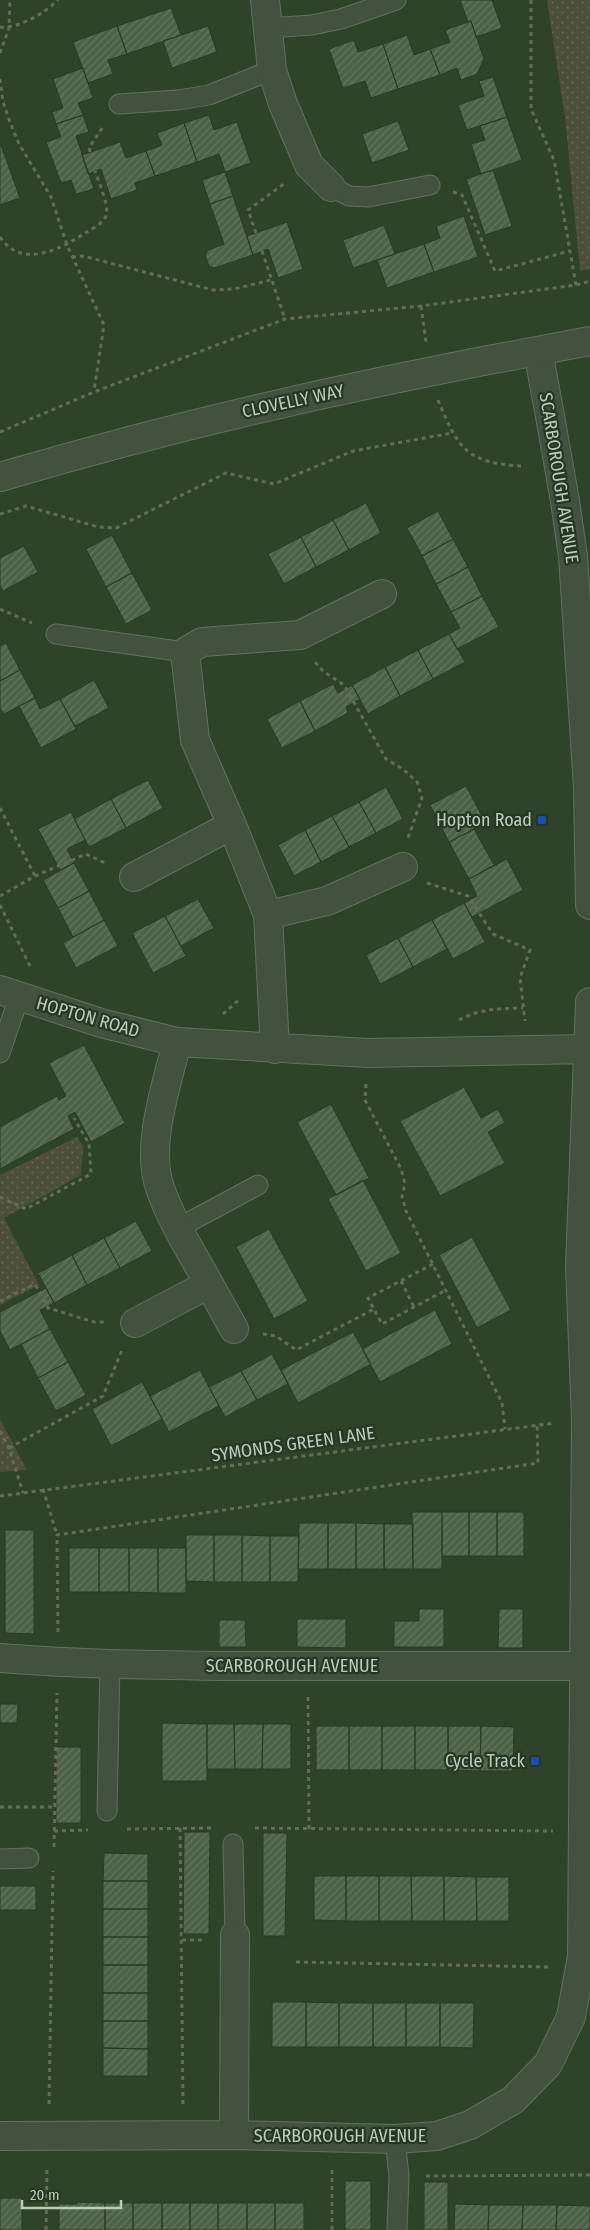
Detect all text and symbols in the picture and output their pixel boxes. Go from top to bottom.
street label: CLOVELLY WAY [240,379,346,423]
street label: SCARBOROUGH AVENUE [535,391,583,565]
place label: Hopton Road [436,809,532,831]
marker: Hopton Road [536,814,548,826]
street label: HOPTON ROAD [34,992,142,1042]
street label: SYMONDS GREEN LANE [210,1422,376,1466]
street label: SCARBOROUGH AVENUE [206,1655,378,1677]
place label: Cycle Track [445,1750,526,1772]
marker: Cycle Track [529,1755,541,1767]
street label: SCARBOROUGH AVENUE [254,2125,426,2147]
scale bar [22,2178,121,2210]
text: 20 m [30,2186,60,2204]

